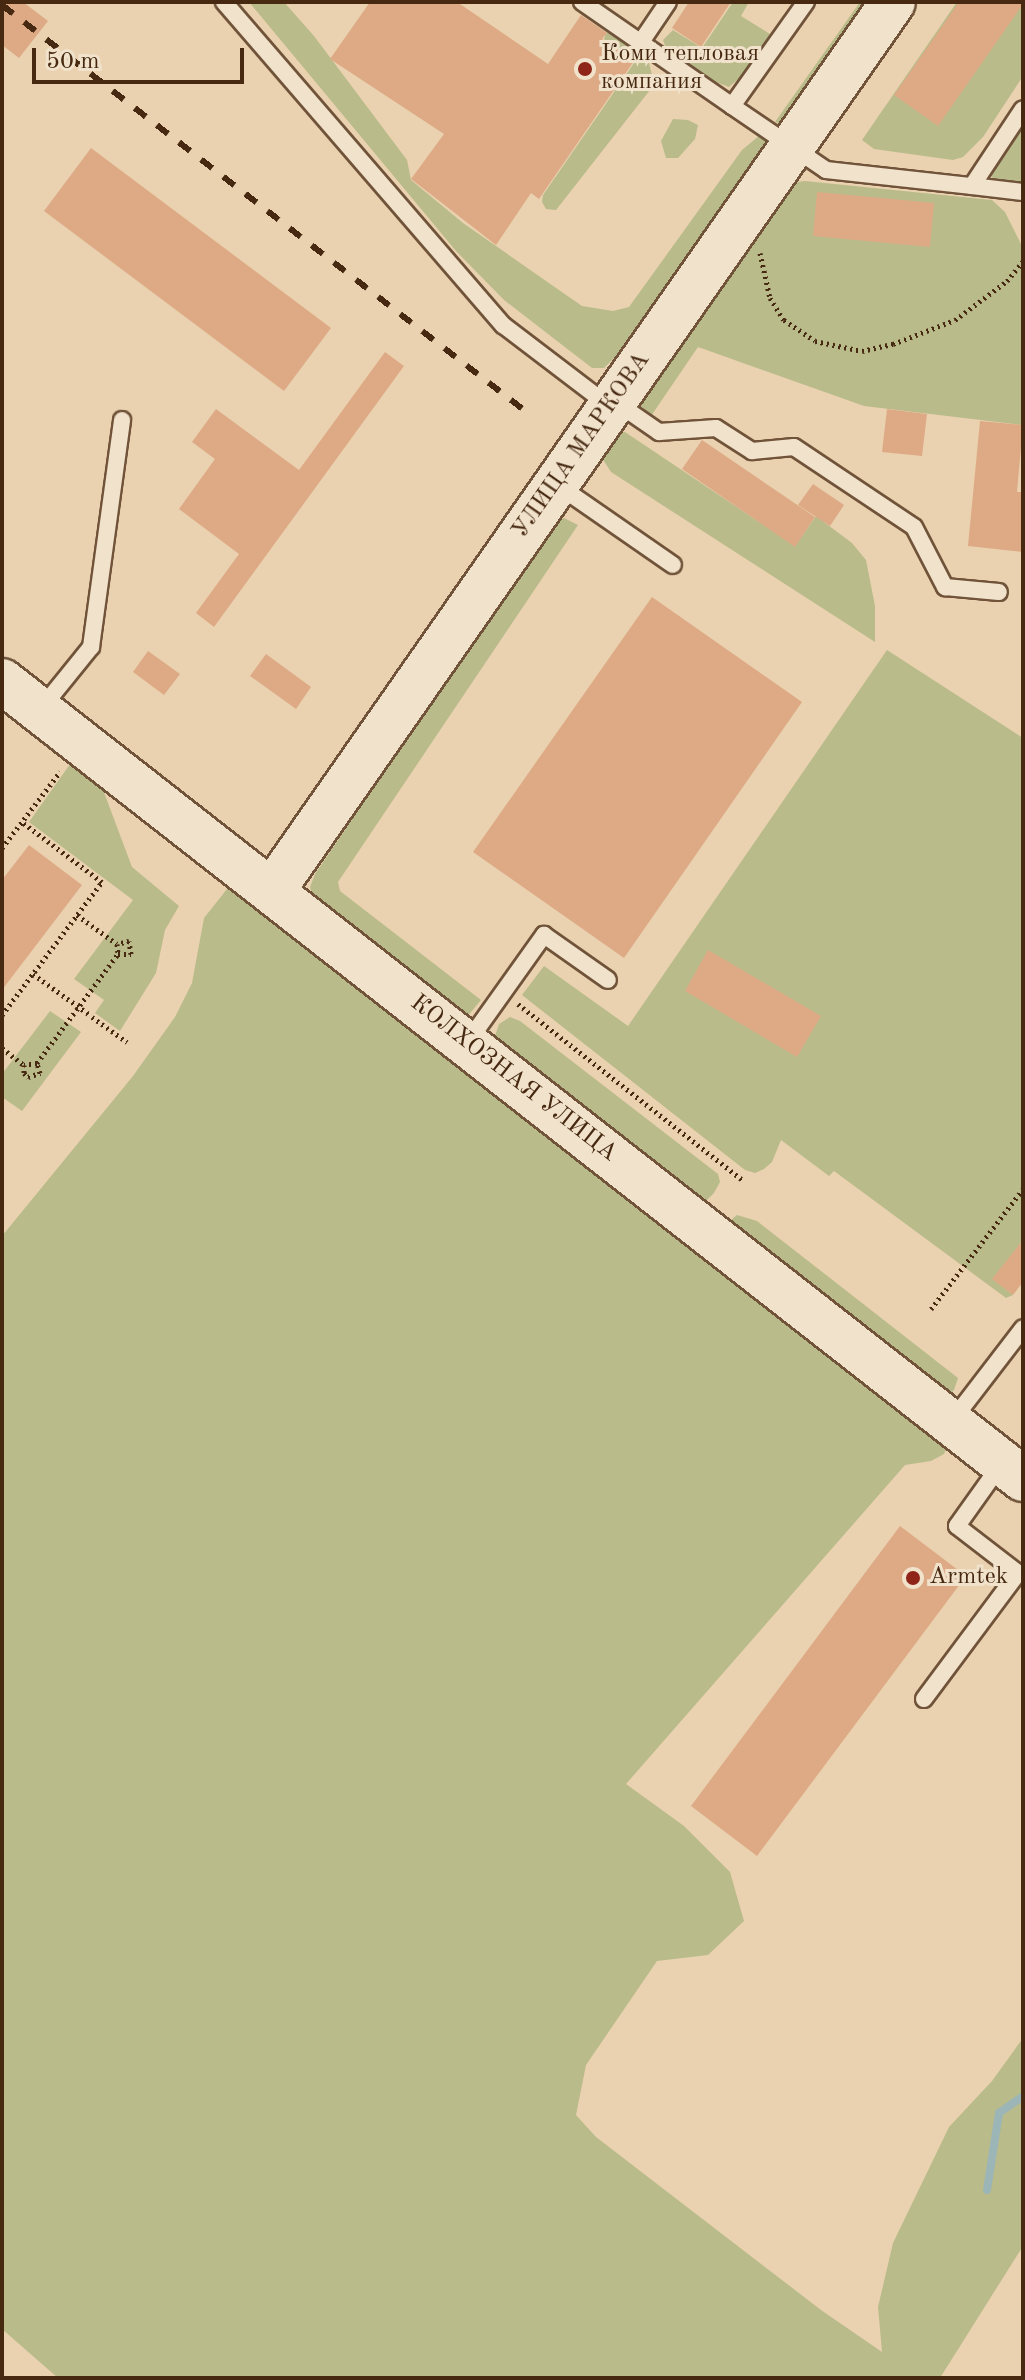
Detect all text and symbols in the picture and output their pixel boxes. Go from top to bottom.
scale bar [36,32,248,82]
place label: Коми тепловая компания [601,41,759,97]
text: 50 m [46,50,100,74]
marker: Коми тепловая компания [576,60,594,78]
street label: УЛИЦА МАРКОВА [507,347,657,545]
street label: КОЛХОЗНАЯ УЛИЦА [404,989,622,1169]
place label: Armtek [929,1564,1008,1592]
marker: Armtek [904,1569,922,1587]

